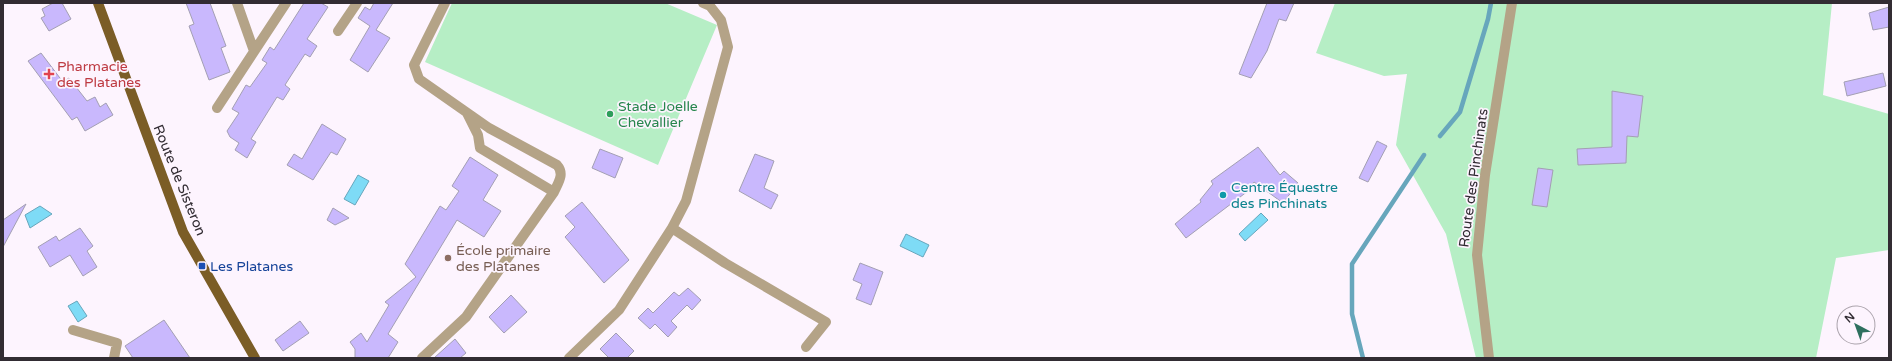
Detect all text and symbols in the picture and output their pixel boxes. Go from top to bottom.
place label: Pharmacie des Platanes [57,58,141,91]
marker: Pharmacie des Platanes [44,69,54,79]
place label: Stade Joelle Chevallier [618,98,698,131]
street label: Route des Pinchinats [1455,107,1492,249]
marker: Stade Joelle Chevallier [605,109,615,119]
street label: Route de Sisteron [150,122,210,238]
place label: Centre Équestre des Pinchinats [1231,179,1338,212]
marker: Centre Équestre des Pinchinats [1218,190,1228,200]
place label: École primaire des Platanes [456,242,551,275]
marker: École primaire des Platanes [443,253,453,263]
place label: Les Platanes [210,258,294,275]
marker: Les Platanes [197,261,207,271]
north arrow [1836,305,1876,345]
text: N [1842,310,1857,326]

